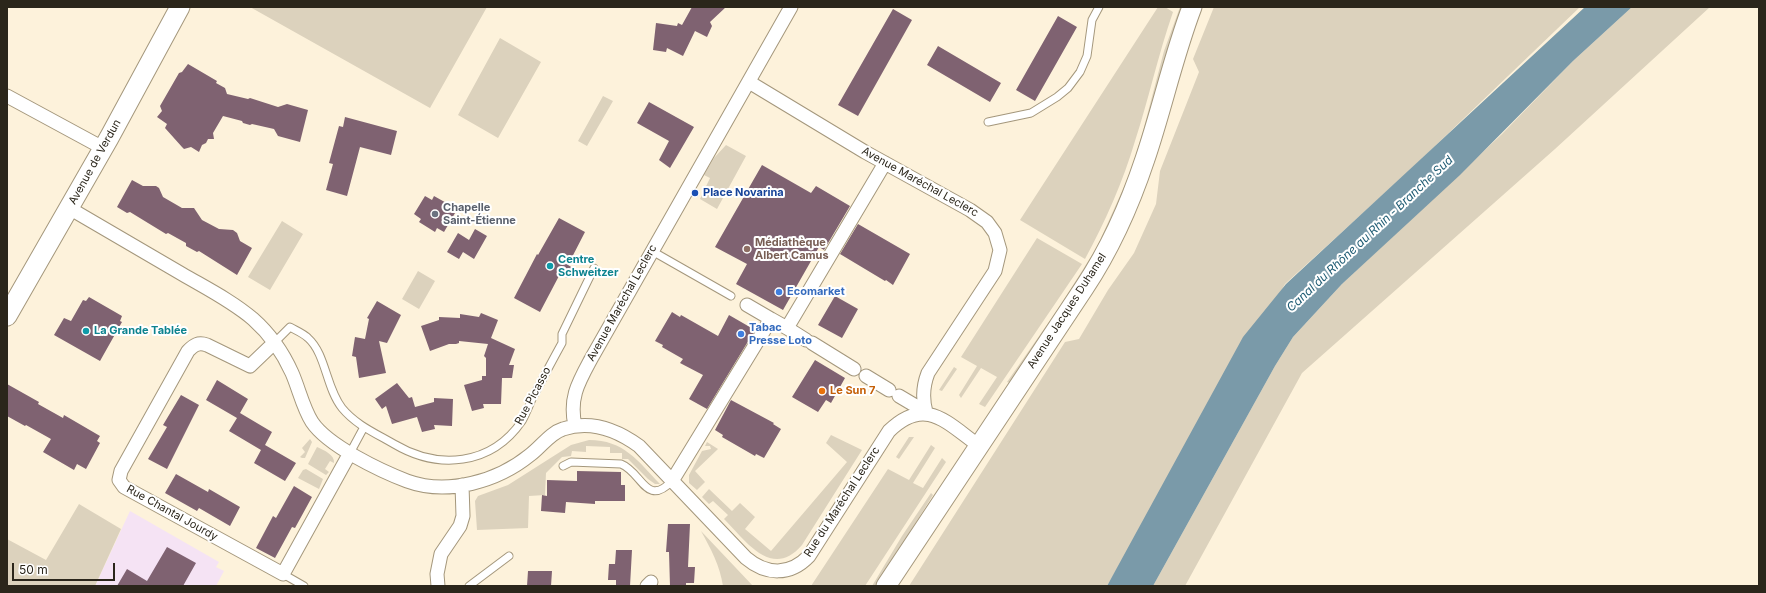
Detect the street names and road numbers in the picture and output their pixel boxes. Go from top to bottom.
street label: Avenue de Verdun [66,117,124,207]
street label: Avenue Maréchal Leclerc [859,144,981,220]
street label: Avenue Maréchal Leclerc [584,242,660,364]
street label: Avenue Jacques Duhamel [1025,251,1109,371]
street label: Rue Picasso [512,365,554,427]
street label: Rue du Maréchal Leclerc [801,444,883,560]
street label: Rue Chantal Jourdy [124,482,220,544]

